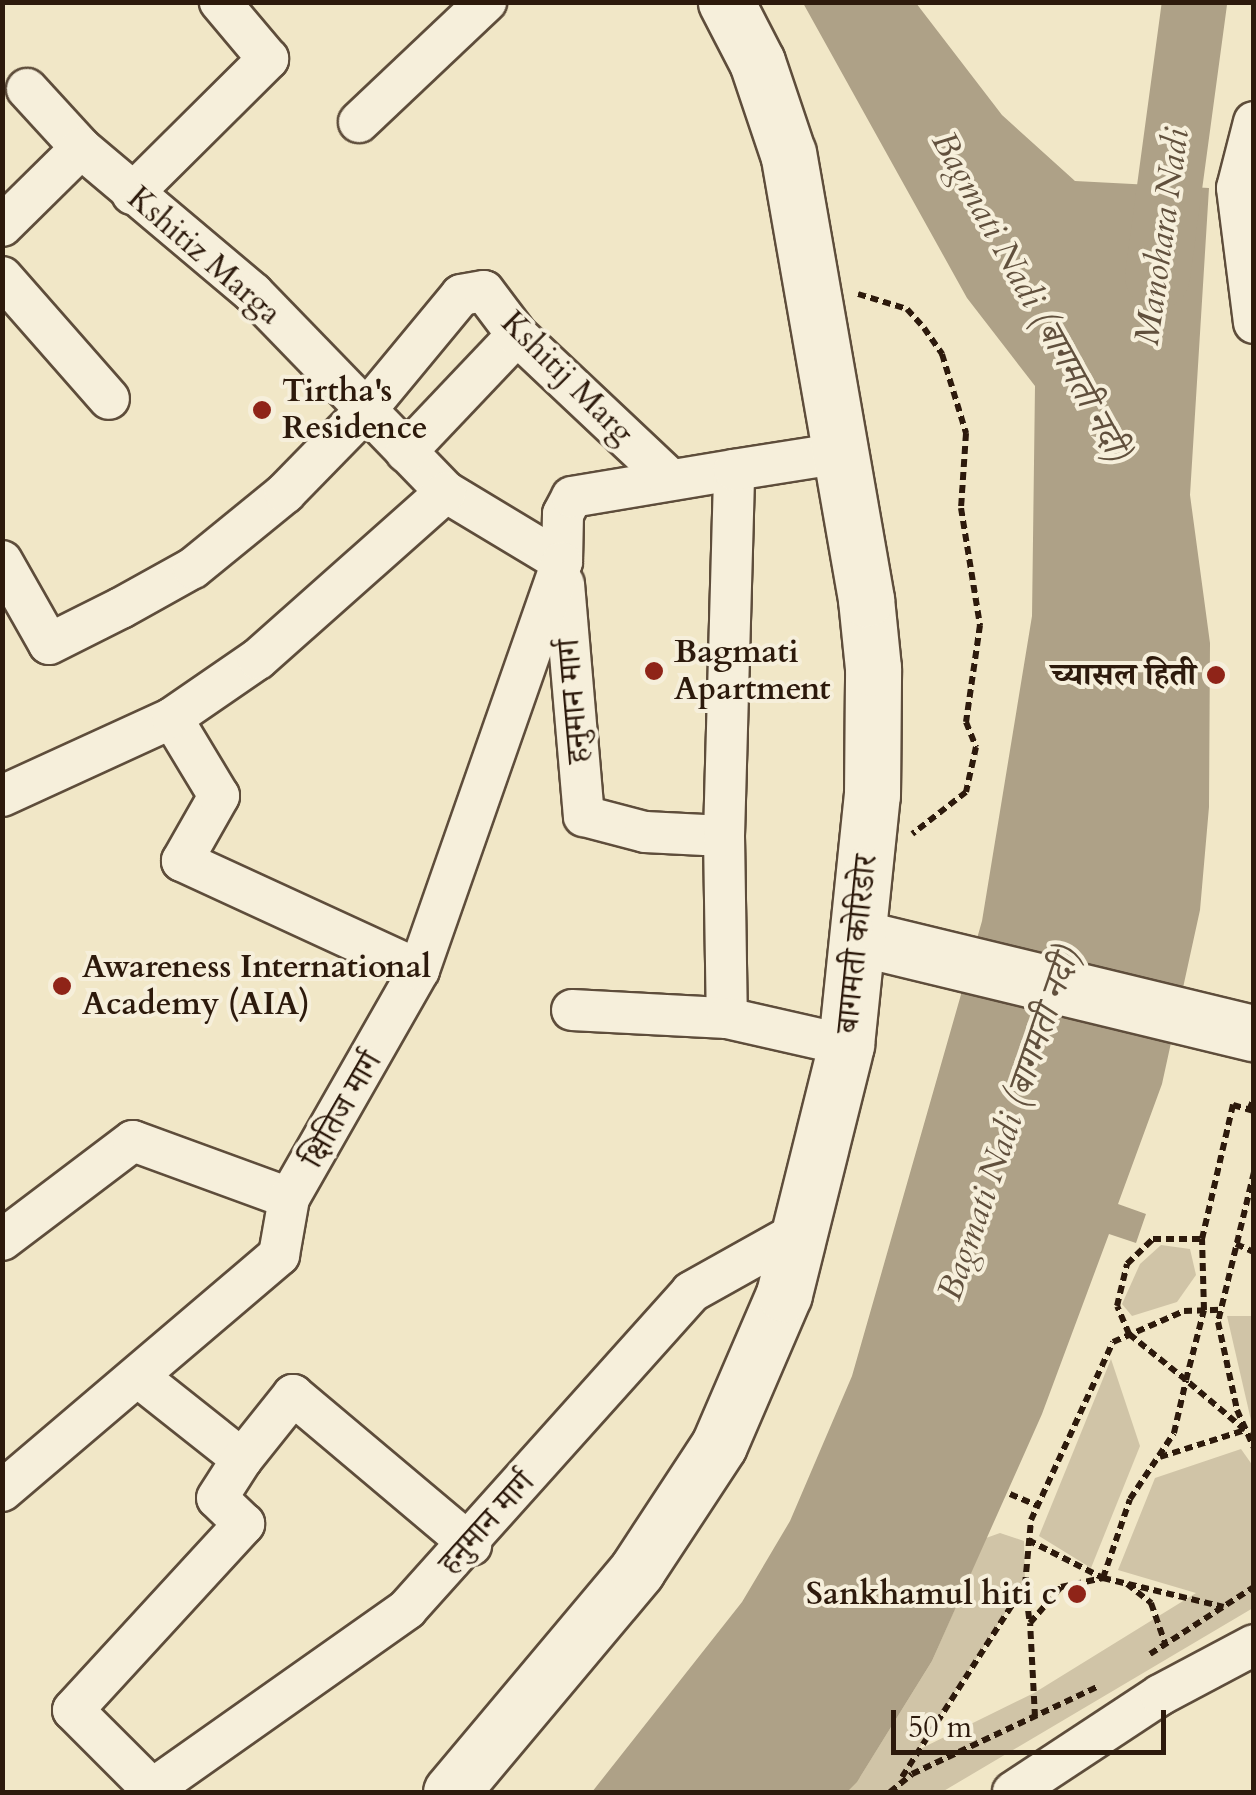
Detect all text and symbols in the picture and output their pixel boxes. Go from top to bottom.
water label: Bagmati Nadi (बागमती नदी) [922,124,1140,470]
water label: Manohara Nadi [1126,126,1198,348]
street label: Kshitiz Marga [120,179,288,333]
street label: Kshitij Marg [493,304,641,452]
place label: Tirtha's Residence [282,373,428,448]
marker: Tirtha's Residence [251,399,273,421]
place label: Bagmati Apartment [674,634,831,709]
street label: हनुमान मार्ग [549,637,599,765]
place label: च्यासल हिती [1051,656,1196,694]
marker: Bagmati Apartment [643,660,665,682]
marker: च्यासल हिती [1205,664,1227,686]
street label: बागमती कोरिडोर [829,853,885,1035]
water label: Bagmati Nadi (बागमती नदी) [929,940,1089,1306]
place label: Awareness International Academy (AIA) [82,949,431,1024]
marker: Awareness International Academy (AIA) [51,975,73,997]
street label: क्षितिज मार्ग [293,1045,391,1175]
street label: हनुमान मार्ग [431,1464,543,1582]
place label: Sankhamul hiti c [806,1575,1057,1613]
marker: Sankhamul hiti c [1066,1583,1088,1605]
scale bar [896,1690,1171,1752]
text: 50 m [908,1707,972,1748]

